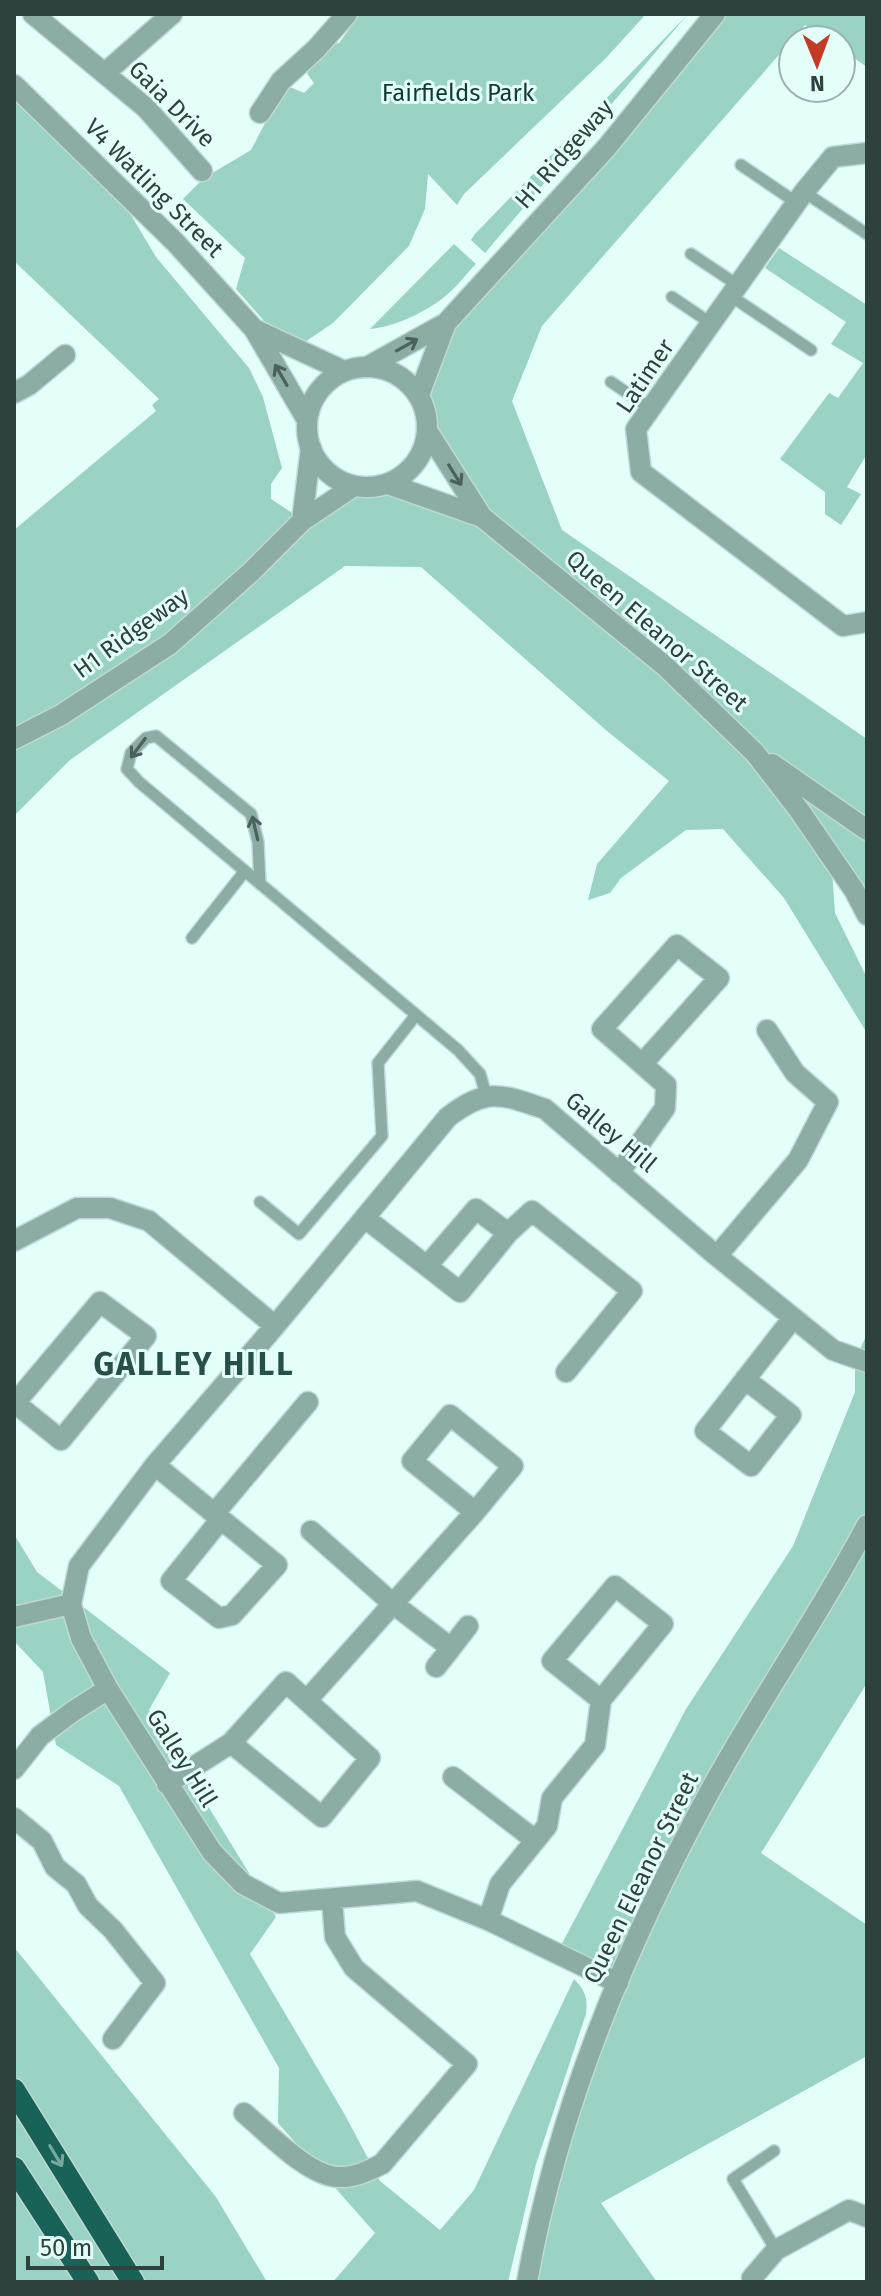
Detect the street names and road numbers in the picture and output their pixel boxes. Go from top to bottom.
street label: Gaia Drive [123,55,221,153]
street label: H1 Ridgeway [509,94,619,214]
street label: V4 Watling Street [79,113,229,263]
street label: Latimer [610,333,680,418]
street label: Queen Eleanor Street [560,545,754,718]
street label: H1 Ridgeway [68,582,194,684]
street label: Galley Hill [560,1086,662,1178]
street label: Galley Hill [141,1704,223,1812]
street label: Queen Eleanor Street [578,1768,704,1988]

